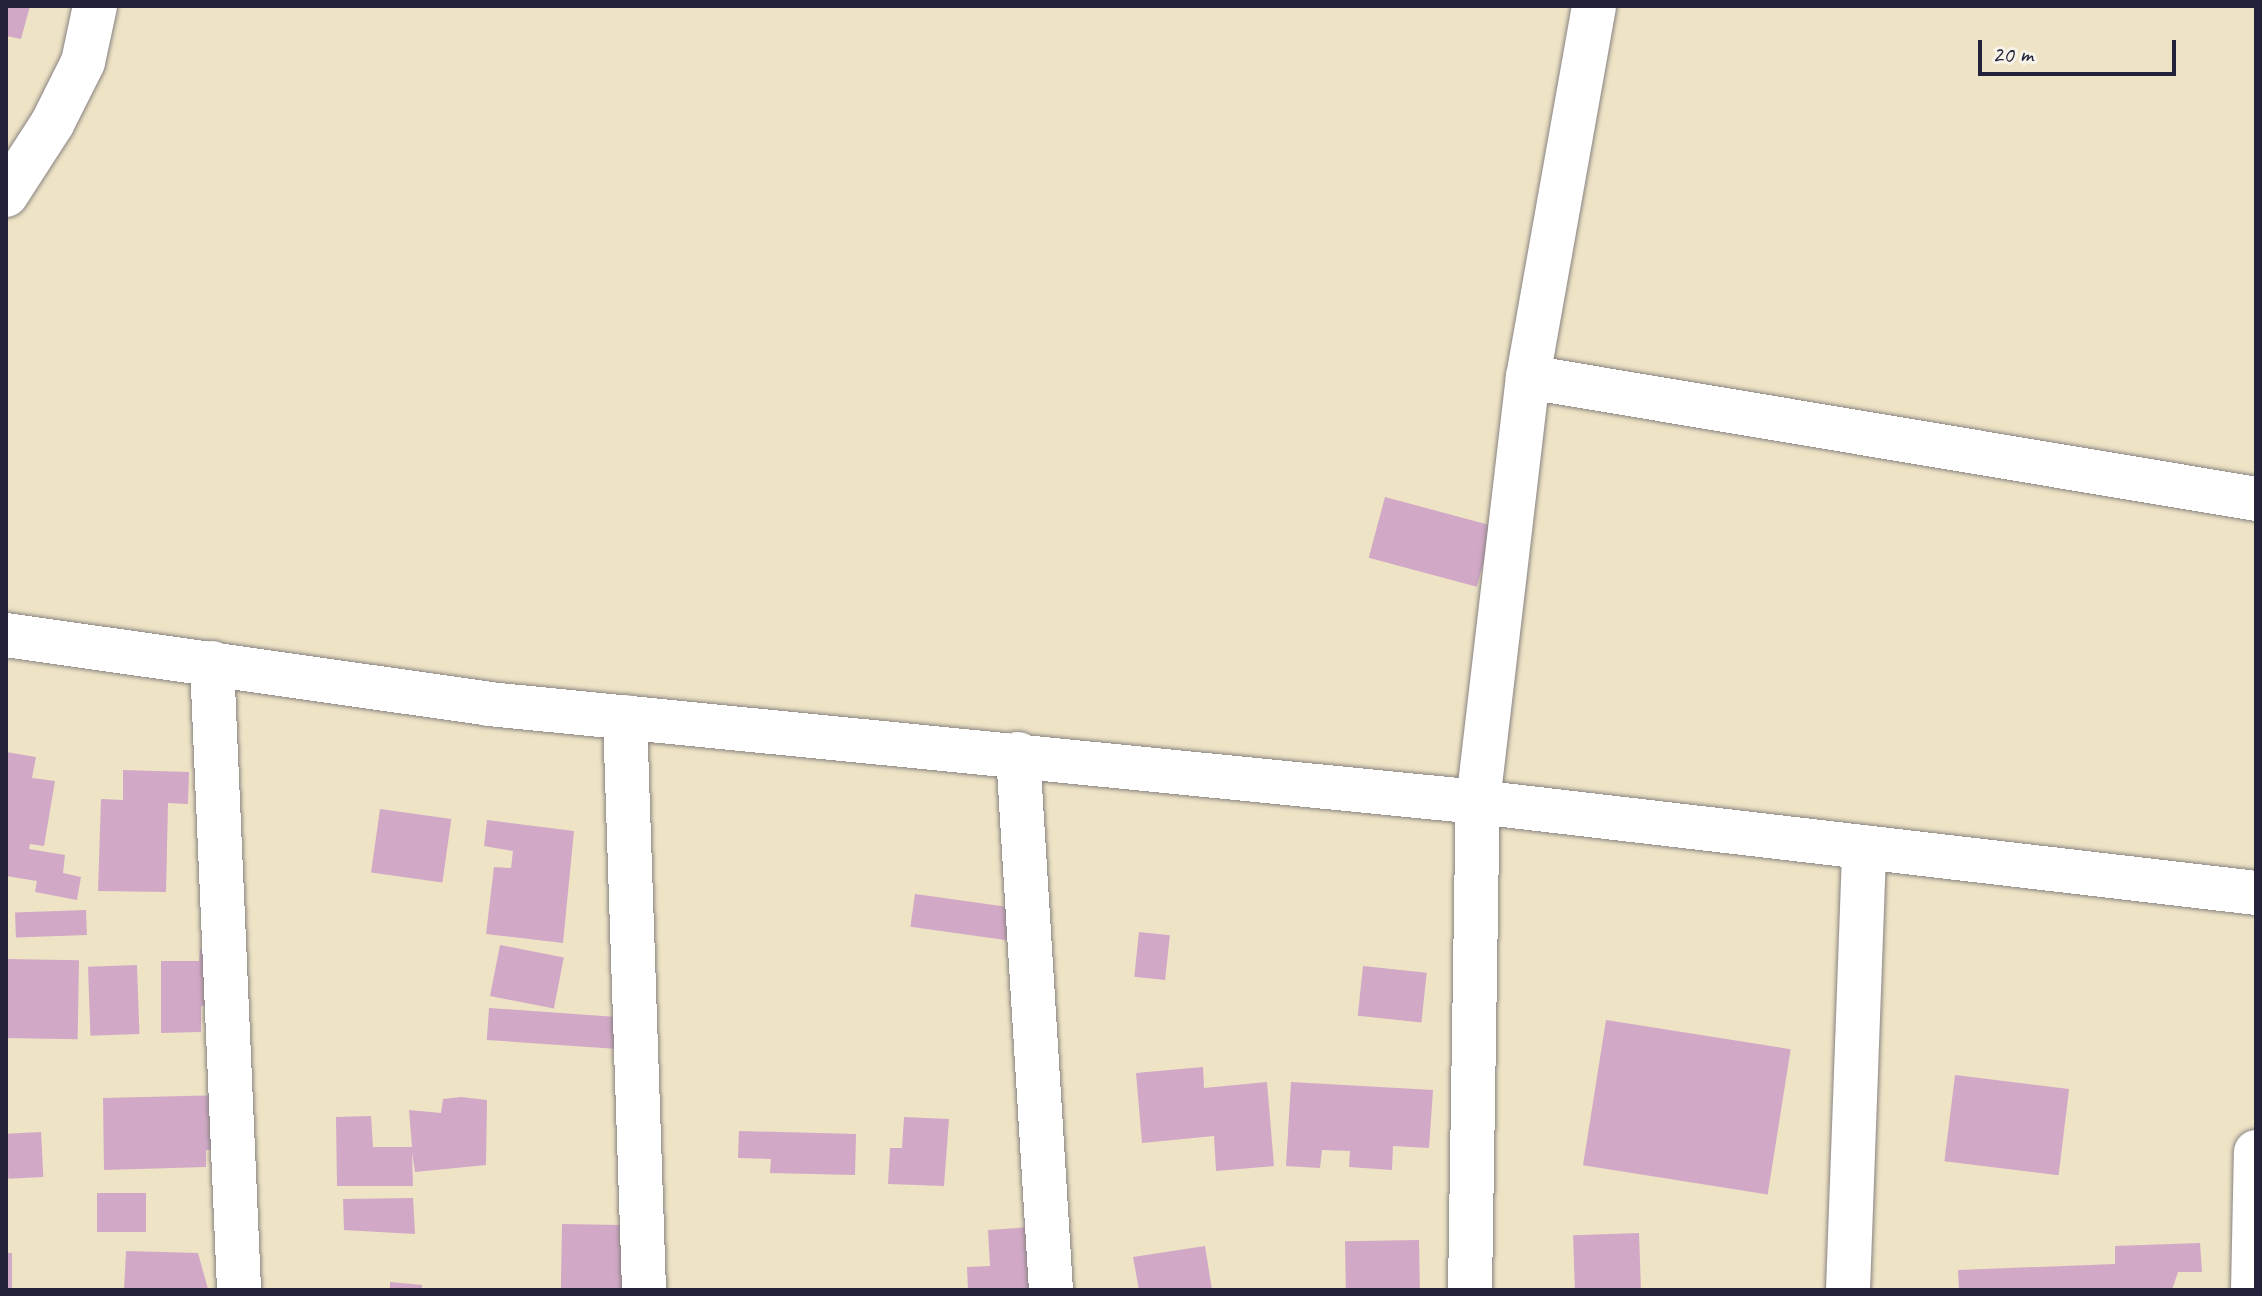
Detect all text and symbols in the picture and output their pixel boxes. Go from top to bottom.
scale bar [1982,24,2180,74]
text: 20 m [1992,39,2033,69]

